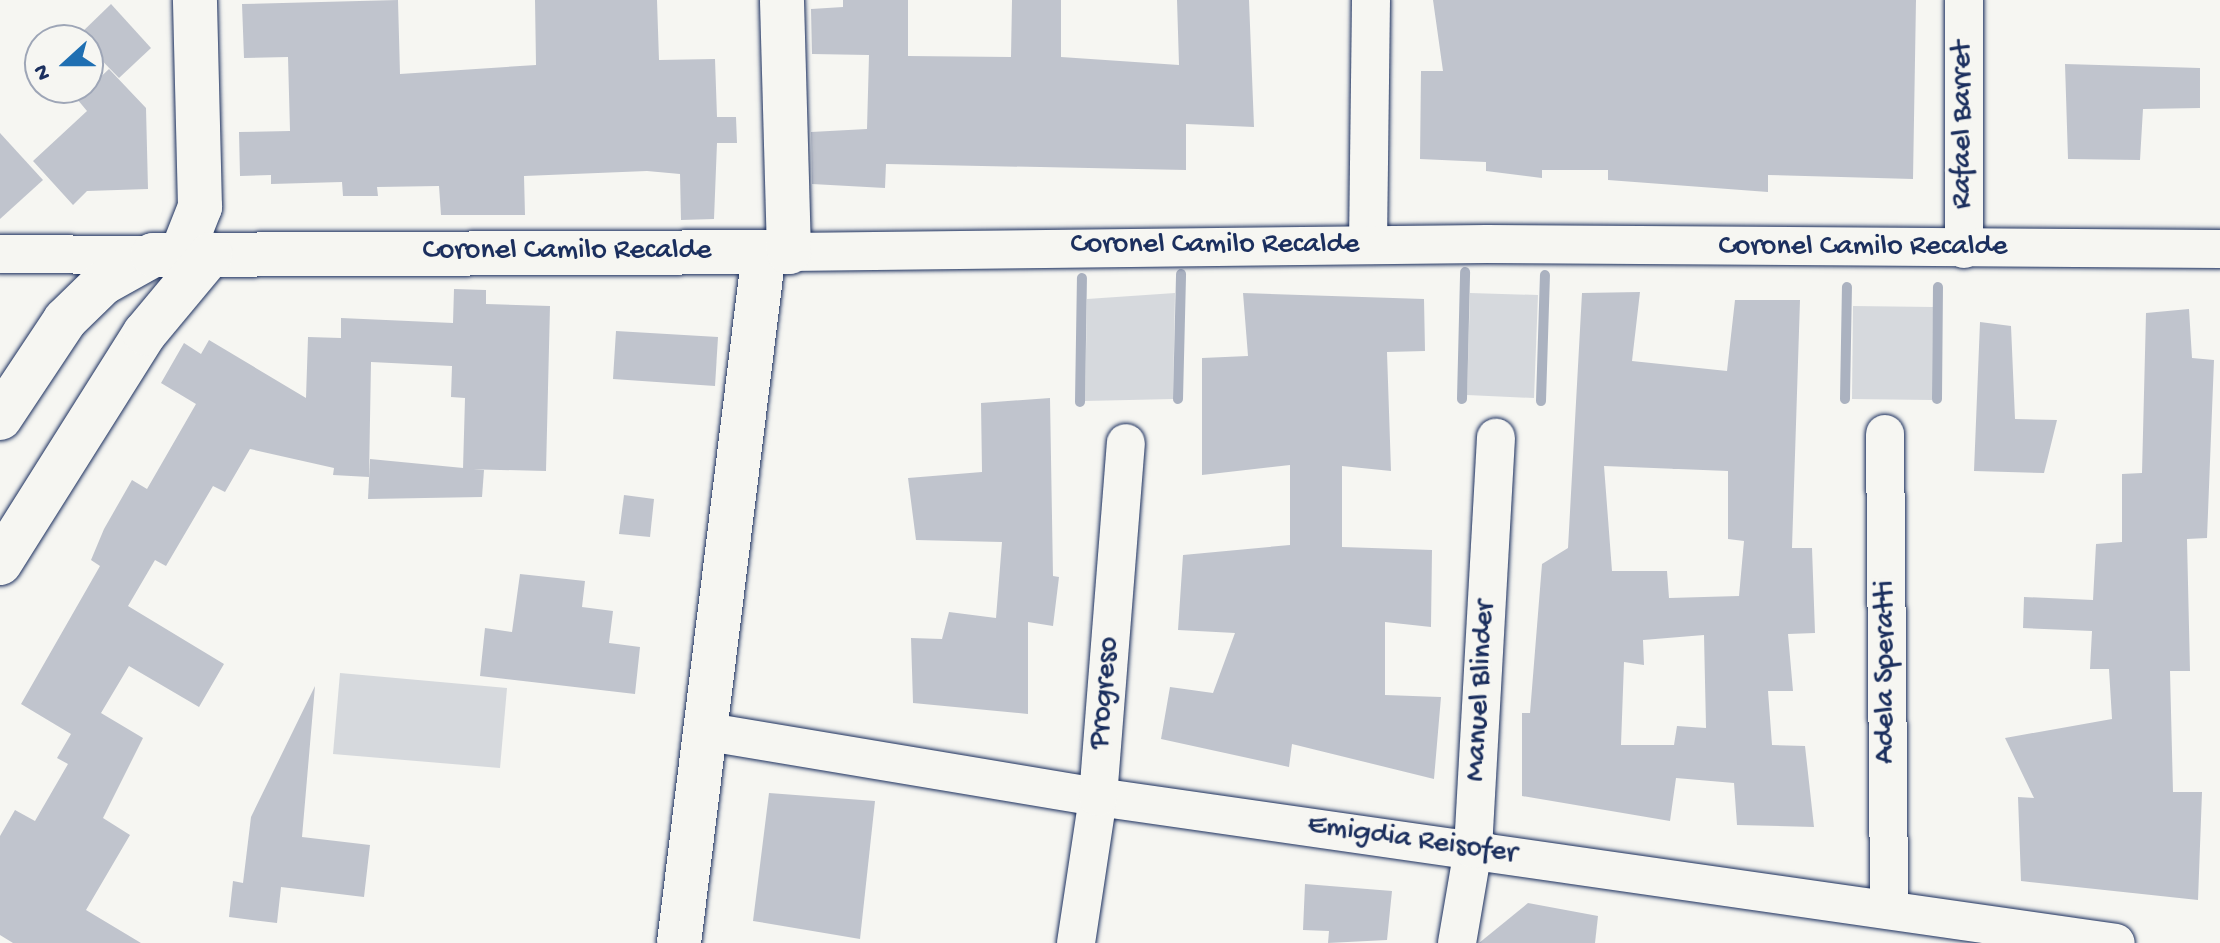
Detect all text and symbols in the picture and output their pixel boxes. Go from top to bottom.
north arrow [24,24,104,104]
street label: Rafael Barret [1946,41,1982,209]
text: N [29,61,58,83]
street label: Coronel Camilo Recalde [1070,228,1360,264]
street label: Coronel Camilo Recalde [1718,230,2008,266]
street label: Coronel Camilo Recalde [422,234,712,270]
street label: Adela Speratti [1869,580,1905,764]
street label: Manuel Blinder [1459,599,1505,783]
street label: Progreso [1083,635,1129,751]
street label: Emigdia Reisofer [1305,808,1519,874]

